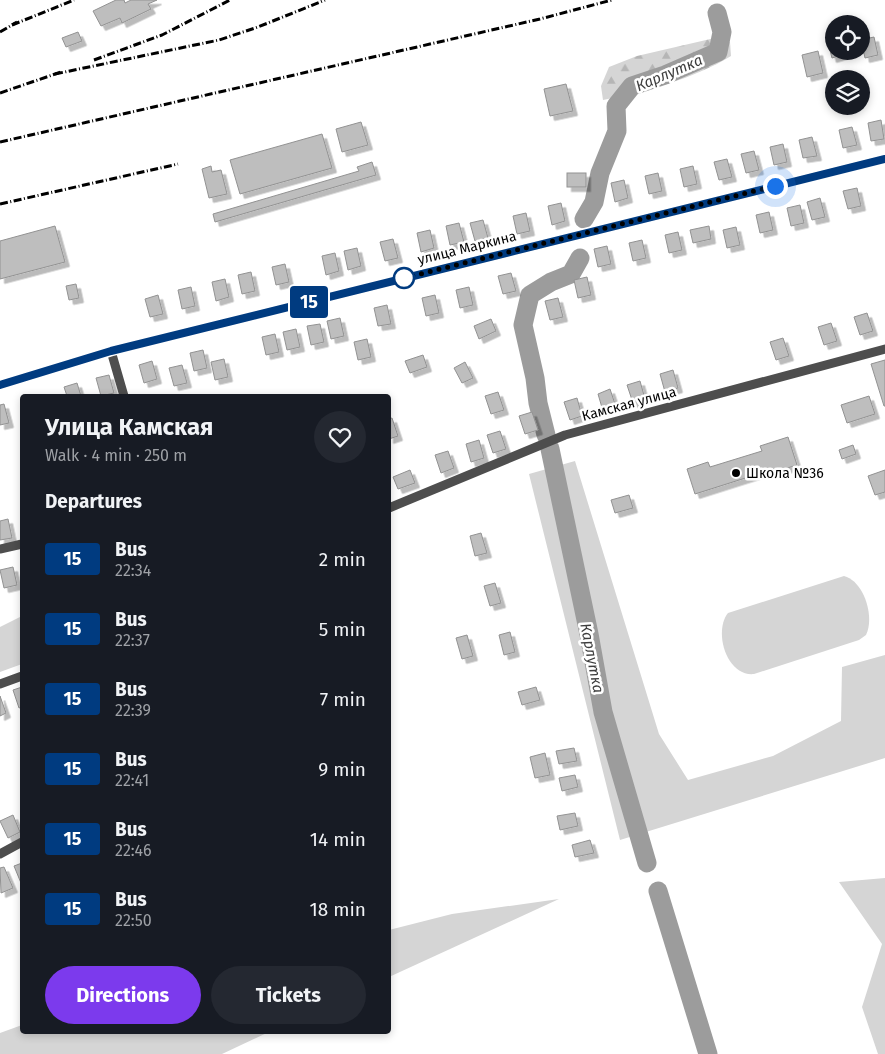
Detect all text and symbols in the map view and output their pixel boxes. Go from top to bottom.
map controls [825,15,870,115]
button: locate [825,15,870,60]
water label: Карлутка [633,51,705,95]
button: layers [825,70,870,115]
your location [763,174,788,199]
street label: улица Маркина [416,228,518,268]
unlabelled marker [393,267,415,289]
line badge: 15 [286,286,332,318]
text: 15 [300,291,318,313]
street label: Камская улица [580,383,678,425]
button: heart [314,411,366,463]
text: Улица Камская [45,413,213,441]
text: Walk · 4 min · 250 m [45,446,187,465]
place label: Школа №36 [746,465,824,482]
marker: Школа №36 [730,467,742,479]
text: Departures [45,490,142,513]
text: Bus [115,538,147,561]
text: 15 [64,548,82,570]
text: 2 min [319,548,366,571]
text: 22:34 [115,561,151,580]
text: Bus [115,608,147,631]
text: 15 [64,618,82,640]
text: 5 min [319,618,366,641]
water label: Карлутка [576,622,608,694]
text: 22:37 [115,631,150,650]
text: Bus [115,678,147,701]
text: 15 [64,688,82,710]
text: 7 min [320,688,366,711]
text: 22:39 [115,701,151,720]
text: Bus [115,748,147,771]
text: 15 [64,758,82,780]
text: 9 min [318,758,366,781]
text: 22:41 [115,771,149,790]
text: Bus [115,818,147,841]
text: 15 [64,828,82,850]
text: 14 min [310,828,366,851]
text: 22:46 [115,841,152,860]
text: Bus [115,888,147,911]
text: 15 [64,898,82,920]
text: 18 min [309,898,366,921]
text: 22:50 [115,911,152,930]
button: Directions [45,966,201,1024]
button: Tickets [211,966,366,1024]

